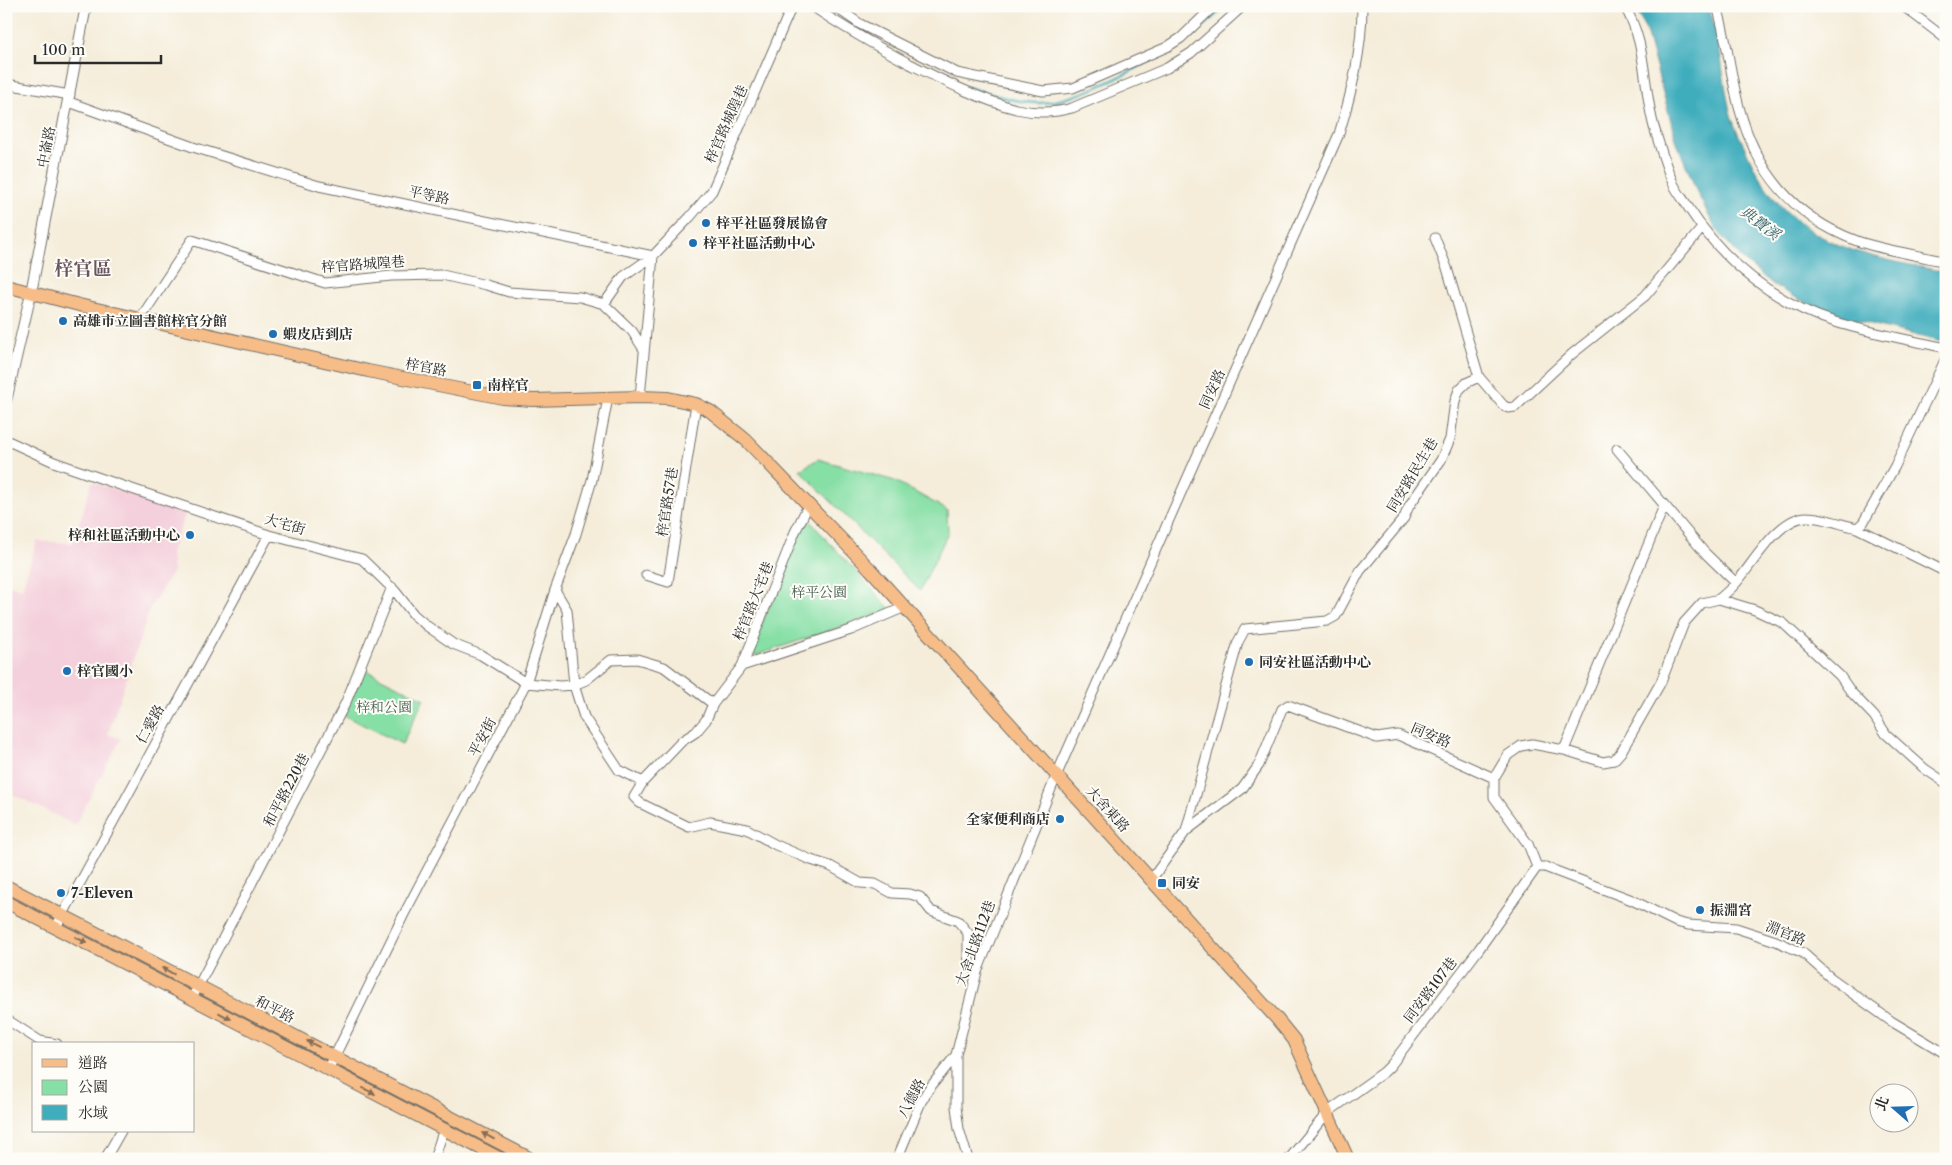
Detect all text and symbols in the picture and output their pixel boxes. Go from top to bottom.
scale bar [35,32,161,64]
text: 100 m [42,40,85,59]
street label: 梓官路城隍巷 [701,82,751,166]
street label: 中崙路 [33,125,59,169]
street label: 平等路 [407,182,451,208]
water label: 典寶溪 [1737,201,1786,245]
place label: 梓平社區發展協會 [716,214,828,232]
marker: 梓平社區發展協會 [700,217,712,229]
place label: 梓平社區活動中心 [703,234,815,252]
marker: 梓平社區活動中心 [687,237,699,249]
street label: 梓官路城隍巷 [320,252,406,276]
district label: 梓官區 [54,257,112,280]
place label: 高雄市立圖書館梓官分館 [73,312,227,330]
marker: 高雄市立圖書館梓官分館 [57,315,69,327]
place label: 蝦皮店到店 [283,325,353,343]
marker: 蝦皮店到店 [267,328,279,340]
street label: 梓官路 [404,354,448,380]
street label: 同安路 [1195,366,1229,412]
place label: 南梓官 [487,376,529,394]
marker: 南梓官 [471,379,483,391]
street label: 同安路民生巷 [1383,434,1441,516]
street label: 梓官路57巷 [653,466,681,538]
street label: 大宅街 [262,510,308,538]
place label: 梓和社區活動中心 [68,526,180,544]
marker: 梓和社區活動中心 [184,529,196,541]
street label: 梓官路大宅巷 [729,559,777,643]
park label: 梓平公園 [791,583,847,601]
place label: 同安社區活動中心 [1259,653,1371,671]
marker: 同安社區活動中心 [1243,656,1255,668]
place label: 梓官國小 [77,662,133,680]
marker: 梓官國小 [61,665,73,677]
park label: 梓和公園 [356,698,412,716]
street label: 仁愛路 [132,701,168,747]
street label: 平安街 [464,714,500,760]
street label: 同安路 [1408,719,1454,751]
street label: 和平路220巷 [259,750,313,830]
street label: 大舍東路 [1083,782,1133,836]
place label: 全家便利商店 [966,810,1050,828]
marker: 全家便利商店 [1054,813,1066,825]
place label: 同安 [1172,874,1200,892]
marker: 同安 [1156,877,1168,889]
place label: 7-Eleven [71,884,134,902]
marker: 7-Eleven [55,887,67,899]
street label: 大舍北路112巷 [951,898,999,988]
place label: 振淵宮 [1710,901,1752,919]
marker: 振淵宮 [1694,904,1706,916]
street label: 淵官路 [1763,917,1809,949]
one-way arrow [73,936,88,944]
street label: 同安路107巷 [1399,954,1461,1026]
one-way arrow [161,967,175,975]
street label: 和平路 [252,991,298,1027]
one-way arrow [217,1012,232,1020]
one-way arrow [306,1040,320,1048]
legend [32,1042,195,1132]
text: 道路 [78,1053,108,1072]
street label: 八德路 [893,1075,929,1121]
text: 公園 [78,1077,108,1096]
north arrow [1870,1082,1920,1132]
one-way arrow [361,1087,376,1095]
text: 北 [1871,1094,1893,1113]
text: 水域 [78,1103,108,1122]
one-way arrow [481,1132,495,1140]

